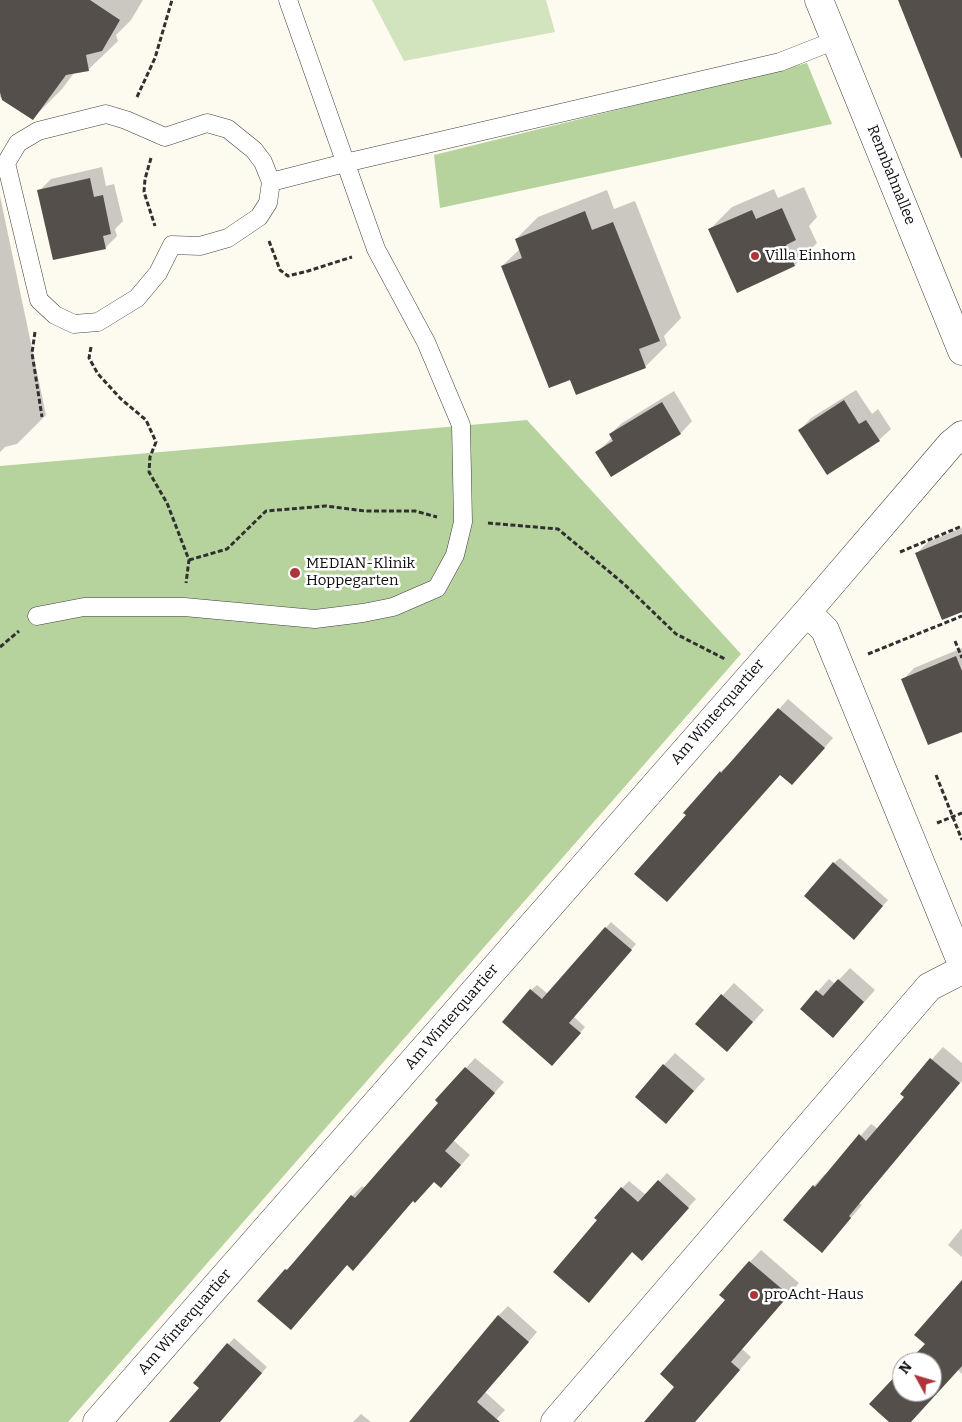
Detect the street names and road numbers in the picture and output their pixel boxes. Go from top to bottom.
street label: Rennbahnallee [863,123,919,227]
street label: Am Winterquartier [667,656,769,768]
street label: Am Winterquartier [401,961,503,1073]
street label: Am Winterquartier [134,1266,236,1378]

